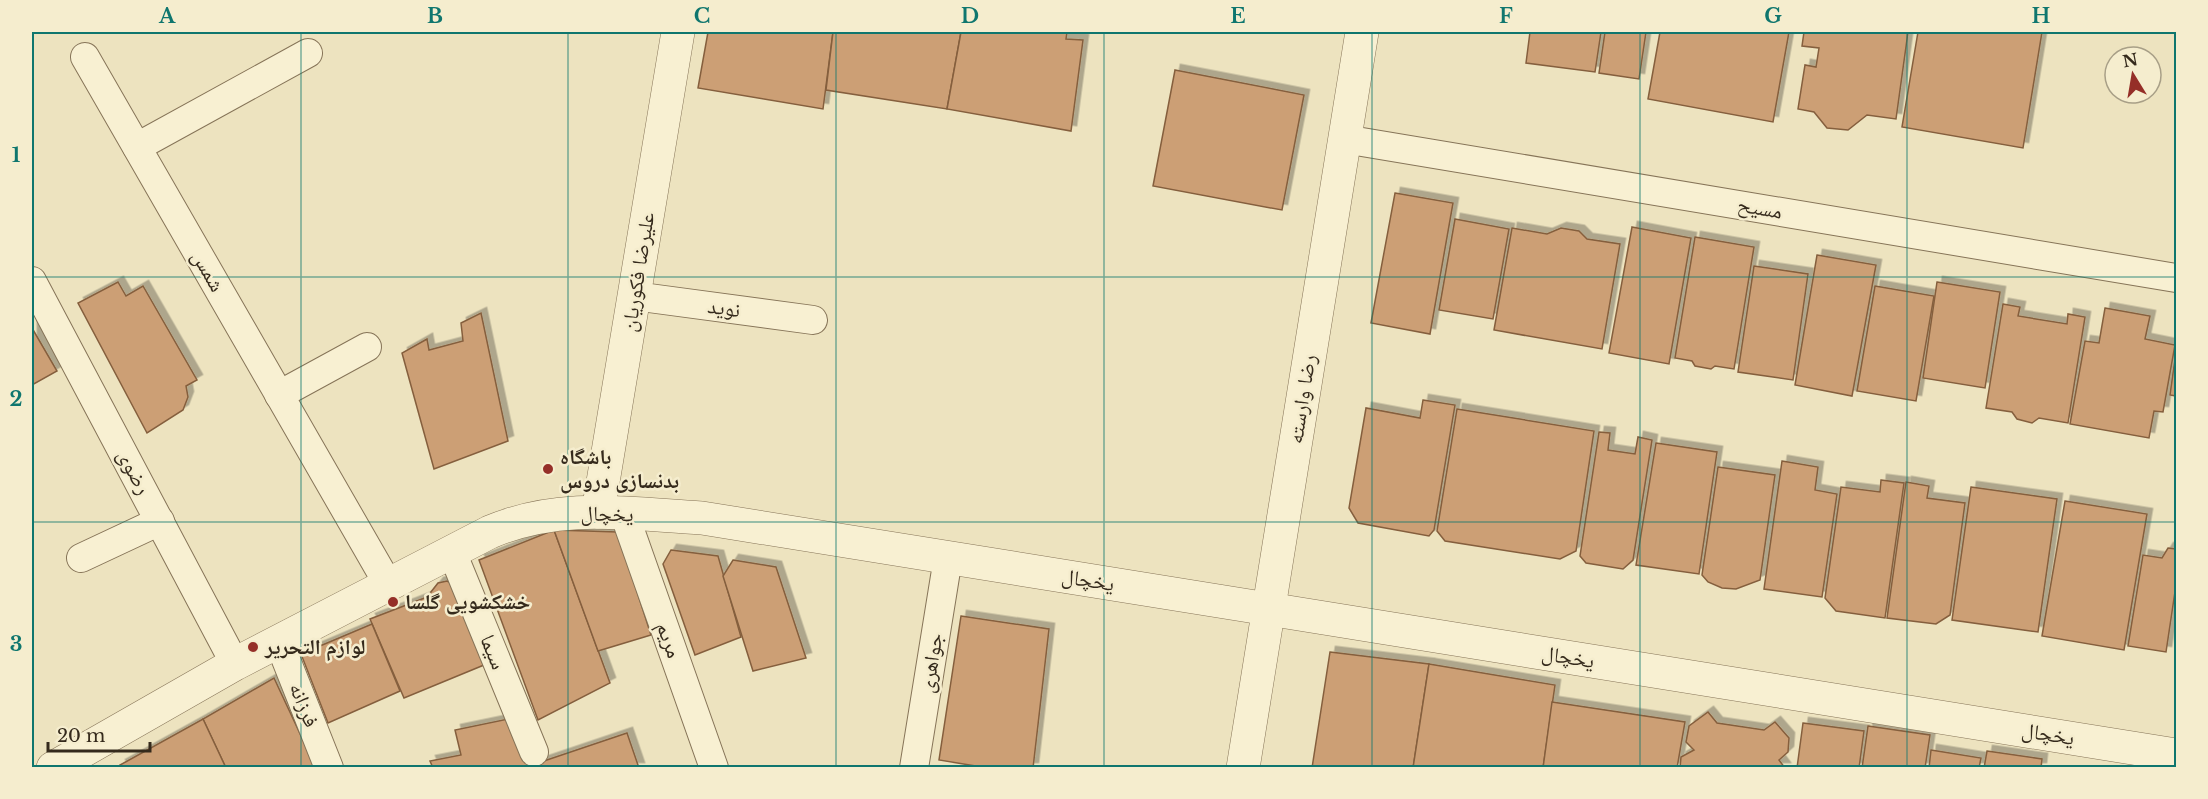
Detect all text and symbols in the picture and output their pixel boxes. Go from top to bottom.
text: A [158,4,176,28]
text: B [427,4,443,28]
text: C [694,4,710,28]
text: D [961,4,979,28]
text: E [1230,4,1246,28]
text: F [1499,4,1513,28]
text: G [1764,4,1782,28]
text: H [2032,4,2051,28]
north arrow [2103,45,2163,105]
text: N [2121,49,2139,72]
text: 1 [12,143,21,167]
street label: مسیح [1736,191,1784,225]
street label: علیرضا فکوریان [616,210,660,334]
street label: شمس [186,246,230,296]
street label: نوید [706,293,742,323]
street label: رضا وارسته [1282,353,1322,445]
text: 2 [9,387,23,411]
place label: باشگاه بدنسازی دروس [560,444,679,494]
street label: رضوی [111,445,157,499]
marker: باشگاه بدنسازی دروس [541,462,555,476]
street label: یخچال [580,501,634,527]
street label: یخچال [1060,563,1116,597]
place label: خشکشویی گلسا [405,589,530,615]
marker: خشکشویی گلسا [386,595,400,609]
street label: مریم [650,618,687,662]
street label: سیما [474,631,512,673]
street label: جواهری [913,631,949,695]
text: 3 [10,632,22,656]
place label: لوازم التحریر [264,634,366,661]
marker: لوازم التحریر [246,640,260,654]
street label: یخچال [1540,640,1596,674]
street label: فرزانه [283,679,325,731]
scale bar [48,715,150,753]
street label: یخچال [2020,717,2076,751]
text: 20 m [57,725,105,747]

